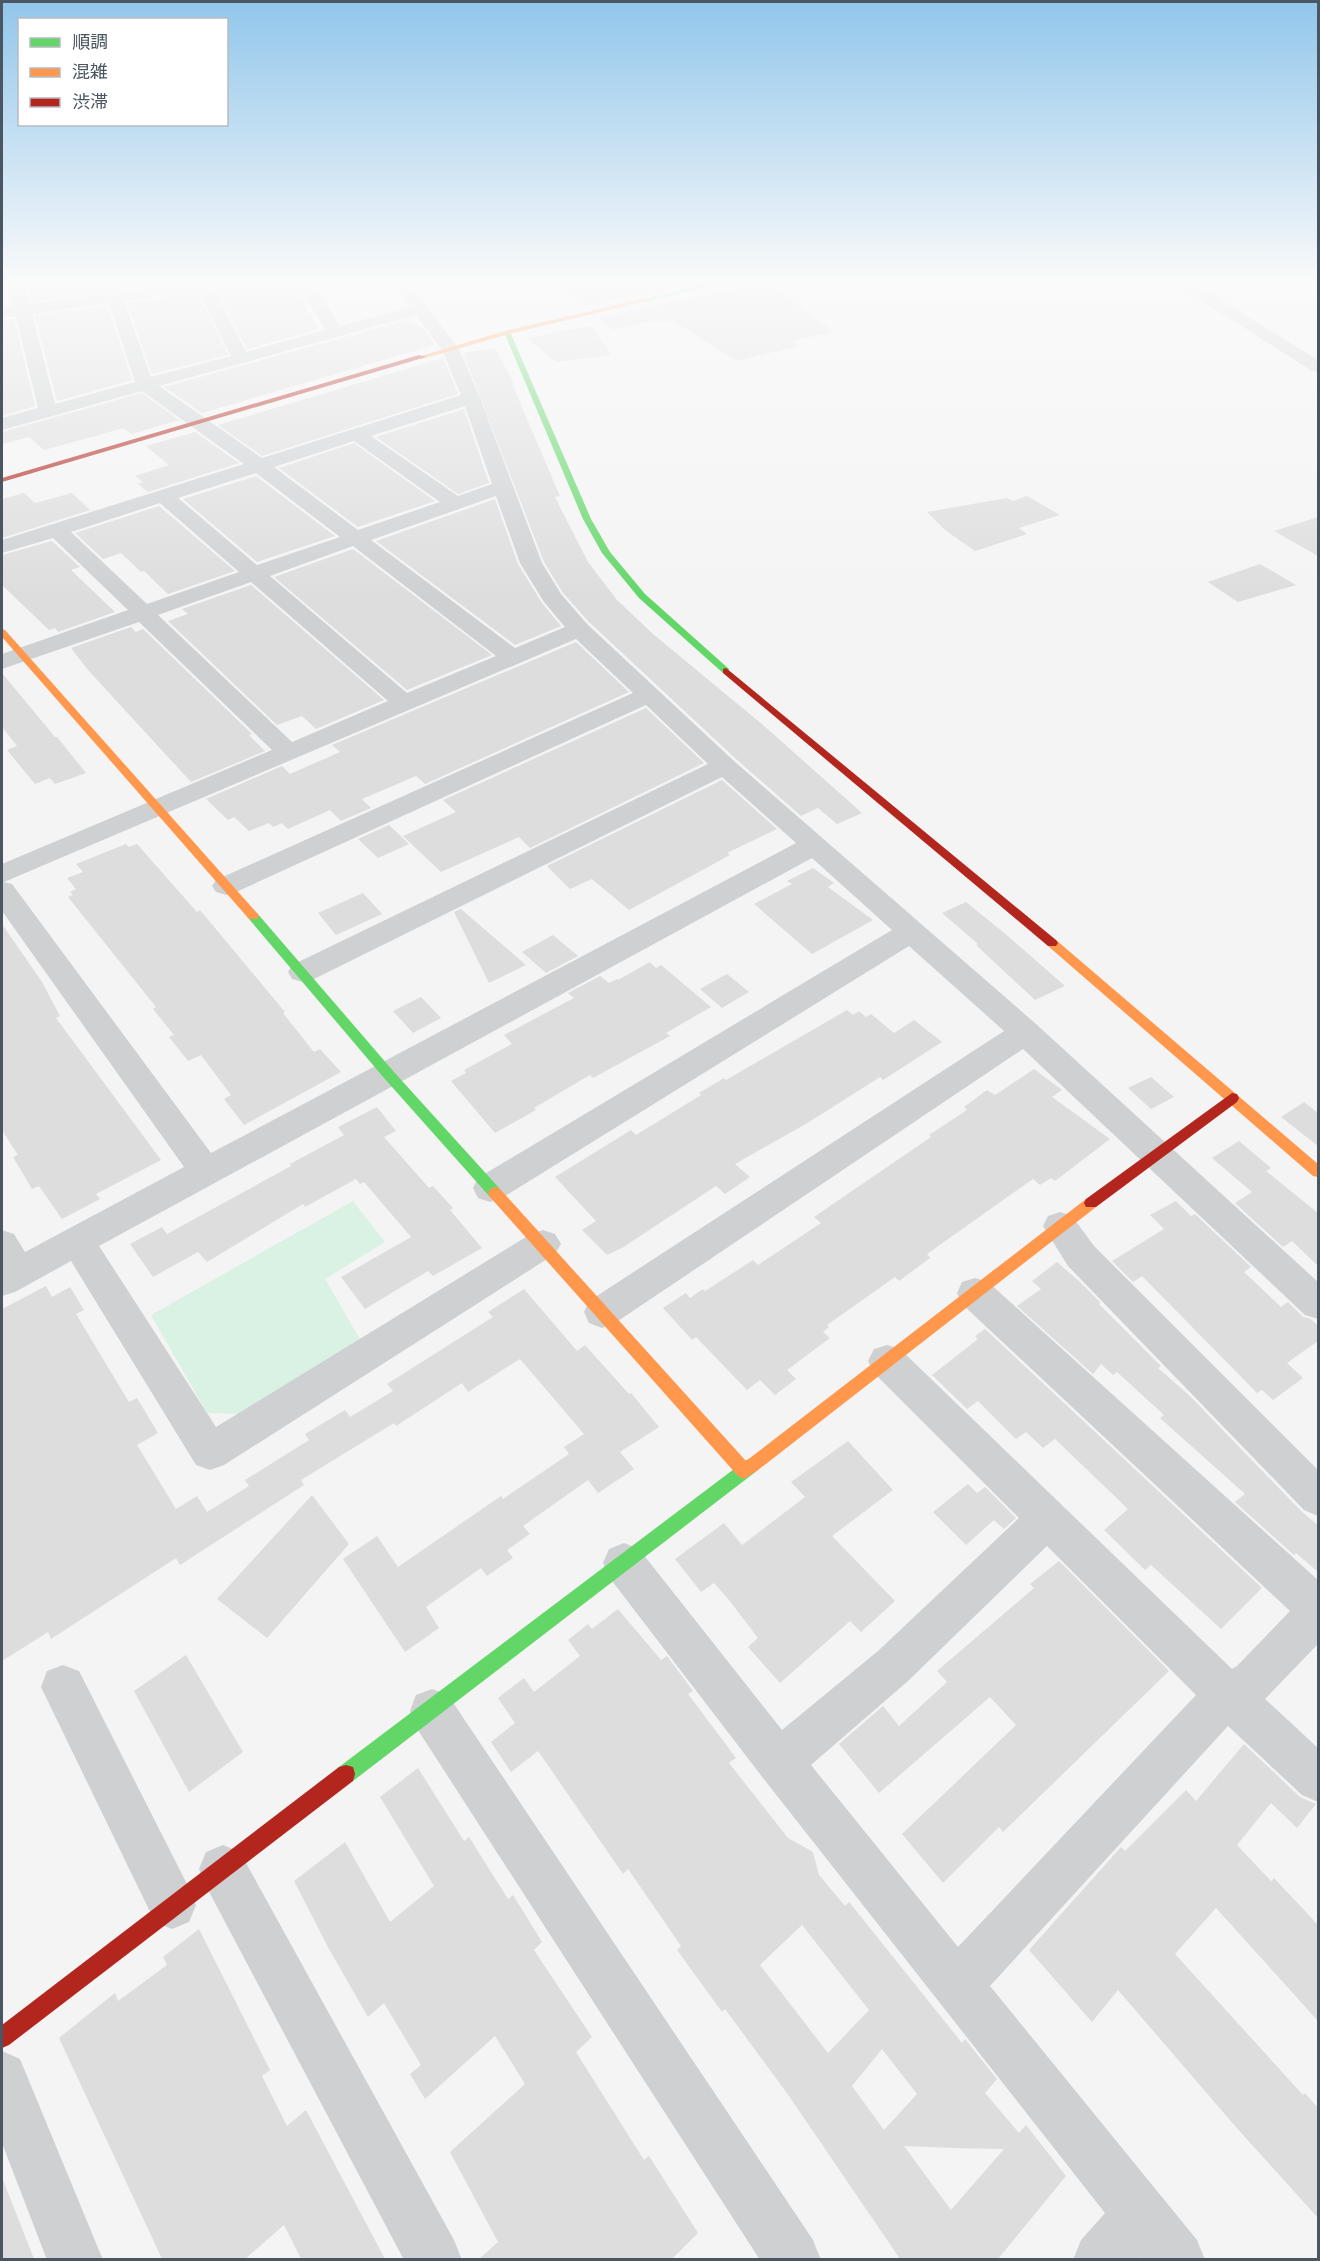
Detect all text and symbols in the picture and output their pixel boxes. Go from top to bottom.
legend [18,18,228,126]
text: 順調 [72,31,108,53]
text: 混雑 [72,61,108,83]
text: 渋滞 [72,91,108,113]

